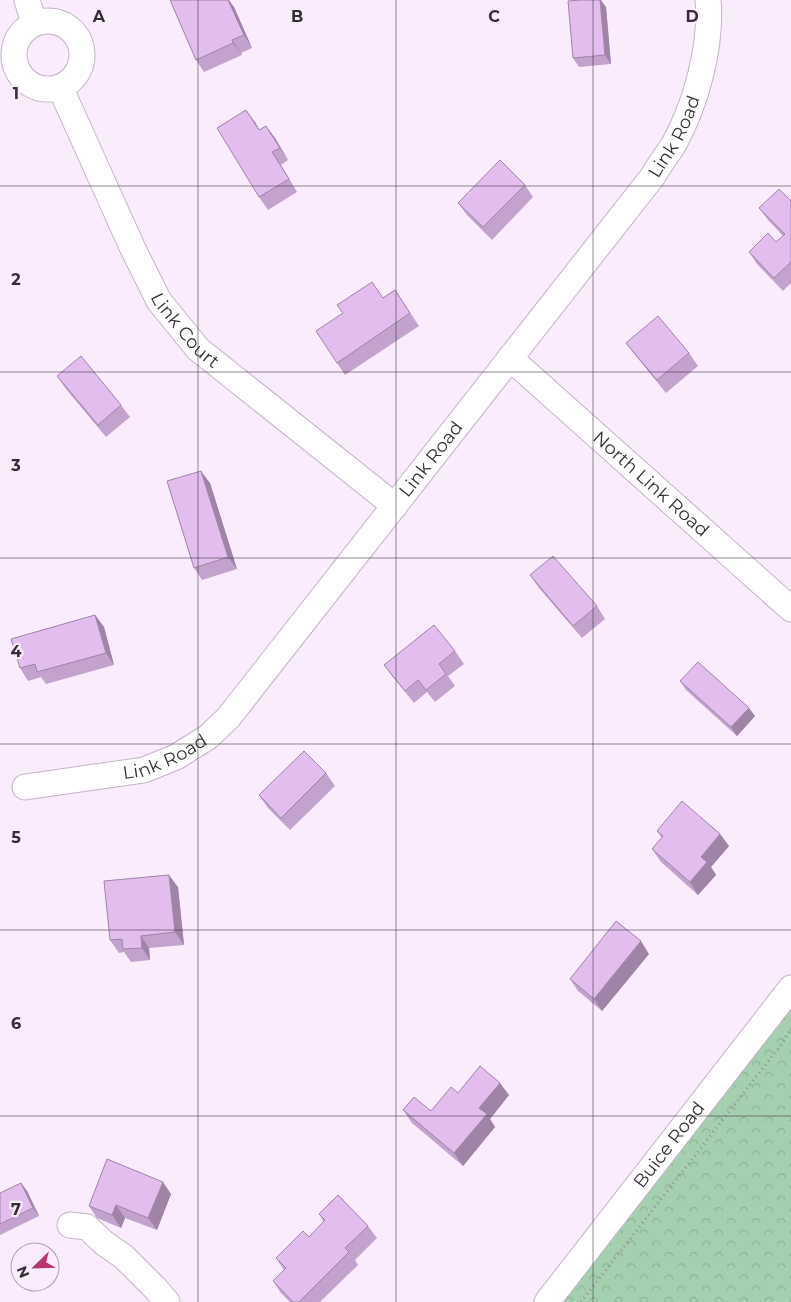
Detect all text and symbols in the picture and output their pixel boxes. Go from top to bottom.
text: A [92,7,106,26]
text: B [291,7,303,26]
text: C [488,7,500,26]
text: D [685,7,699,26]
text: 1 [13,84,19,103]
street label: Link Road [644,93,705,182]
text: 2 [11,270,21,289]
street label: Link Court [146,289,224,373]
street label: Link Road [394,417,467,501]
street label: North Link Road [588,426,713,541]
text: 3 [10,456,21,475]
text: 4 [10,642,22,661]
street label: Link Road [121,729,211,784]
text: 5 [11,828,21,847]
text: 6 [11,1014,21,1033]
street label: Buice Road [629,1097,709,1192]
text: 7 [11,1200,21,1219]
north arrow [10,1242,60,1292]
text: N [13,1263,34,1281]

